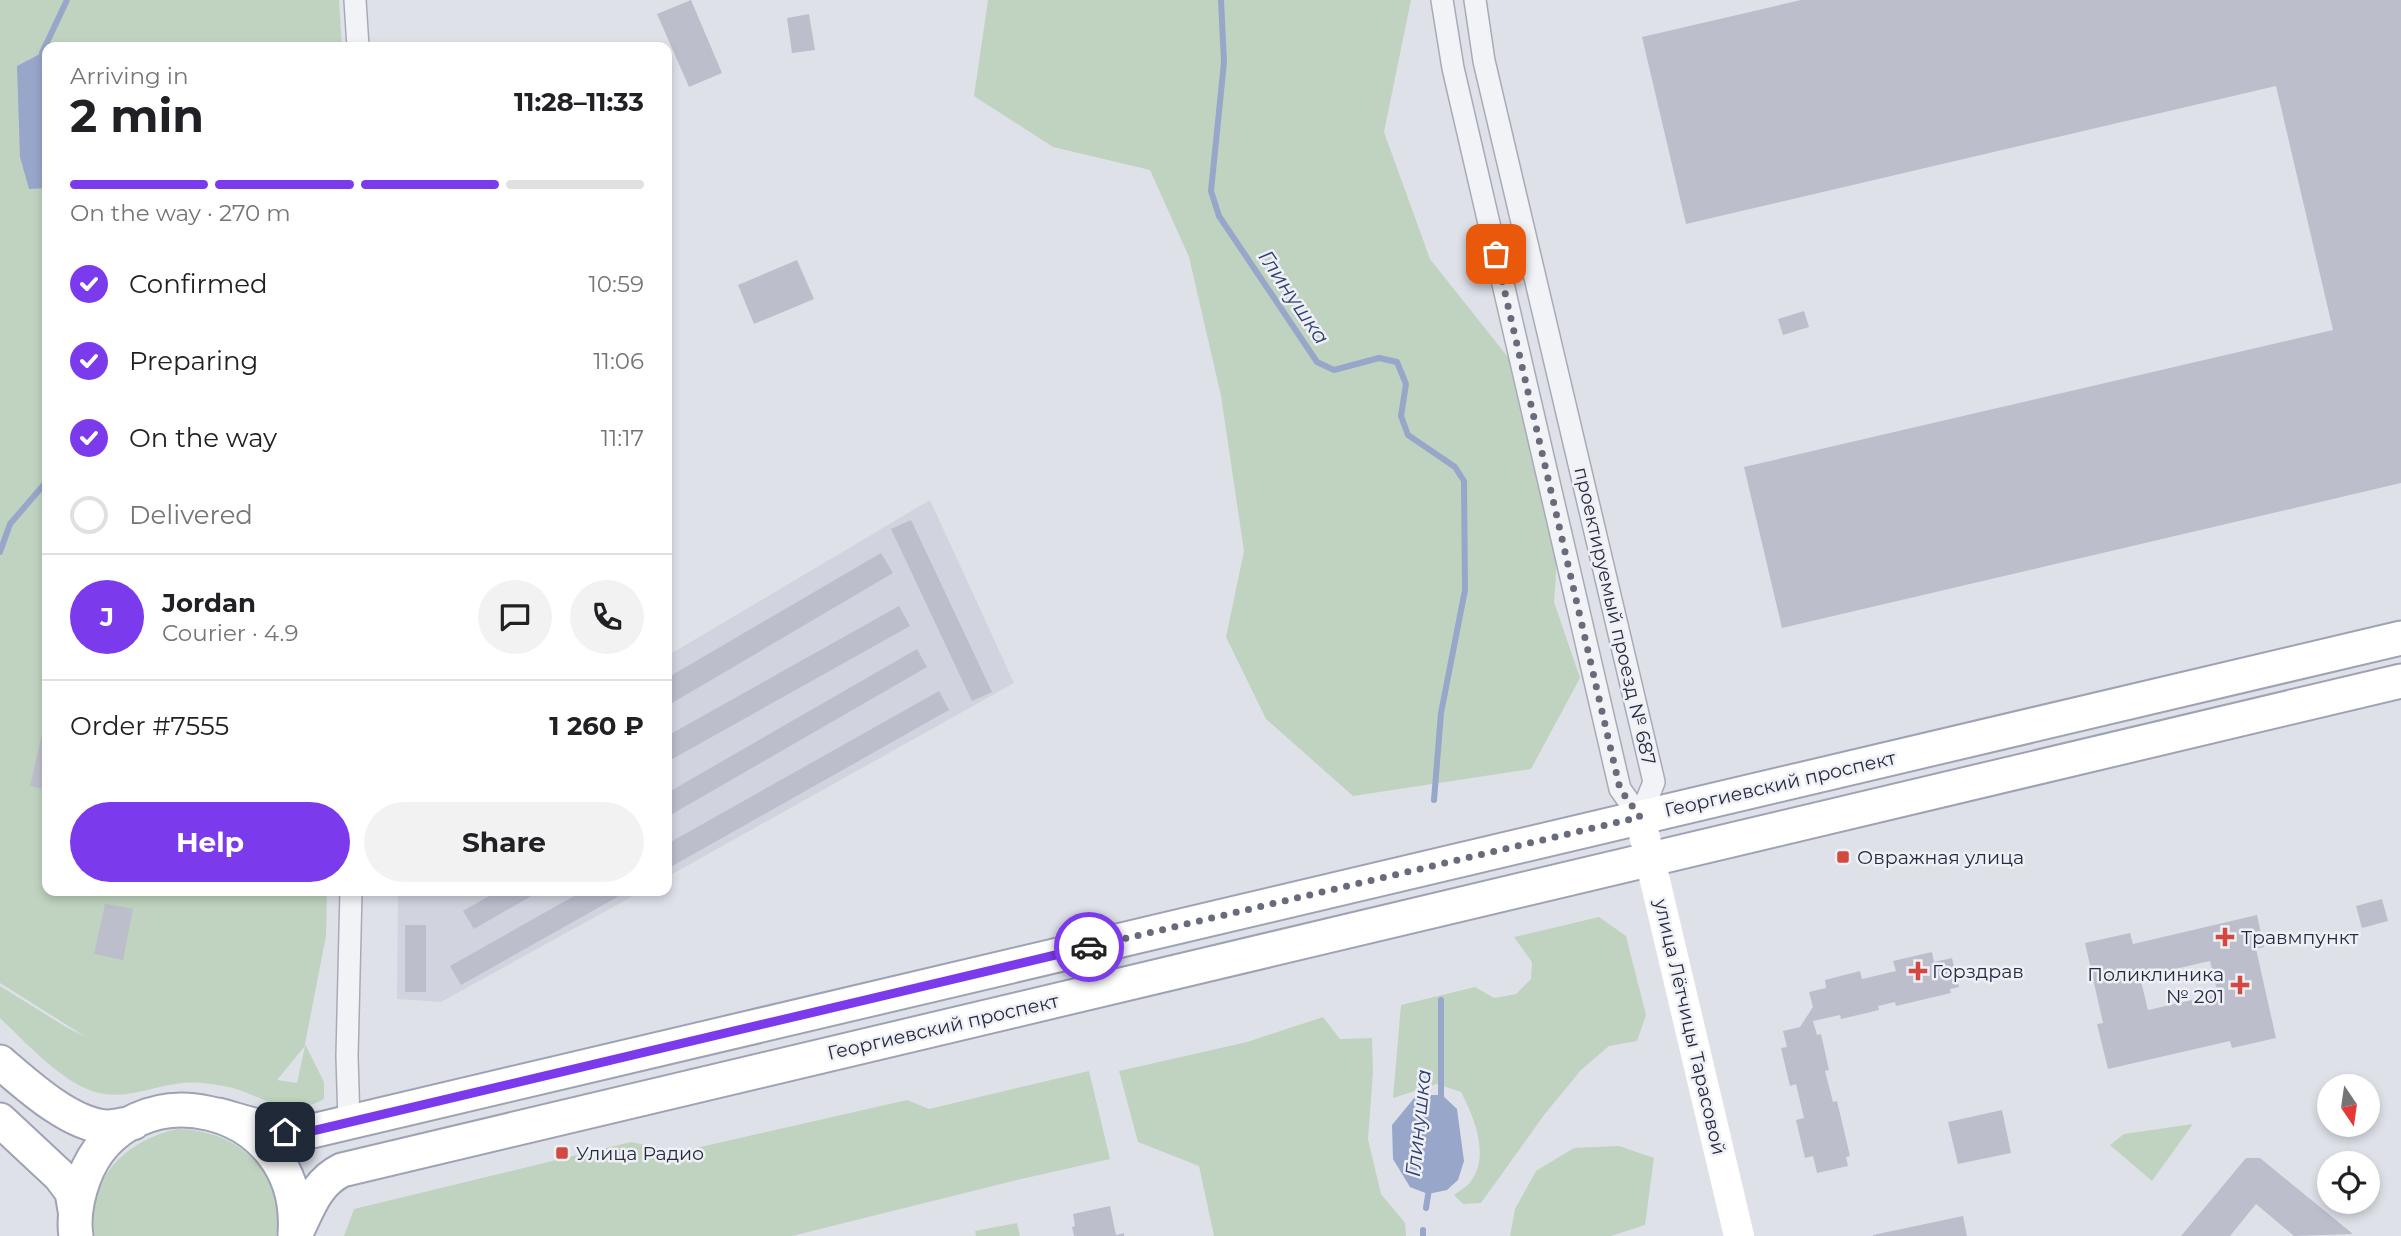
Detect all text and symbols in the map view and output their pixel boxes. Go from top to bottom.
text: Arriving in [70,62,189,90]
text: 11:28–11:33 [514,86,644,118]
text: 2 min [70,87,204,144]
text: On the way · 270 m [70,199,291,227]
pin [1466,224,1526,284]
icon: bag [1477,235,1515,273]
water label: Глинушка [1253,245,1335,349]
icon: check [70,265,108,303]
text: Confirmed [129,268,268,300]
text: 10:59 [589,270,644,298]
icon: check [70,342,108,380]
text: Preparing [129,345,258,377]
text: 11:06 [593,347,644,375]
icon: check [70,419,108,457]
text: On the way [129,422,277,454]
text: 11:17 [601,424,644,452]
street label: проектируемый проезд № 687 [1569,465,1661,767]
text: Delivered [129,499,253,531]
button: chat [478,580,552,654]
button: phone [570,580,644,654]
text: Jordan [162,587,256,619]
text: J [100,601,114,633]
text: Courier · 4.9 [162,619,298,647]
text: Order #7555 [70,710,229,742]
text: 1 260 ₽ [549,710,644,742]
street label: Георгиевский проспект [1662,746,1898,822]
button: Help [70,802,350,882]
button: Share [364,802,644,882]
place label: Овражная улица [1857,846,2024,869]
marker: Овражная улица [1835,849,1851,865]
street label: улица Лётчицы Тарасовой [1649,896,1731,1157]
courier [1054,912,1124,982]
place label: Травмпункт [2241,926,2359,949]
marker: Травмпункт [2215,927,2235,947]
icon: car [1070,928,1108,966]
place label: Горздрав [1932,960,2024,983]
marker: Горздрав [1910,963,1926,979]
place label: Поликлиника № 201 [2087,963,2224,1008]
marker: Поликлиника № 201 [2230,975,2250,995]
street label: Георгиевский проспект [825,989,1061,1065]
water label: Глинушка [1400,1068,1436,1178]
north arrow [2317,1074,2380,1138]
map controls [2317,1074,2380,1214]
pin [255,1102,315,1162]
icon: home [266,1113,304,1151]
place label: Улица Радио [576,1142,704,1165]
marker: Улица Радио [554,1145,570,1161]
button: locate [2317,1151,2380,1214]

